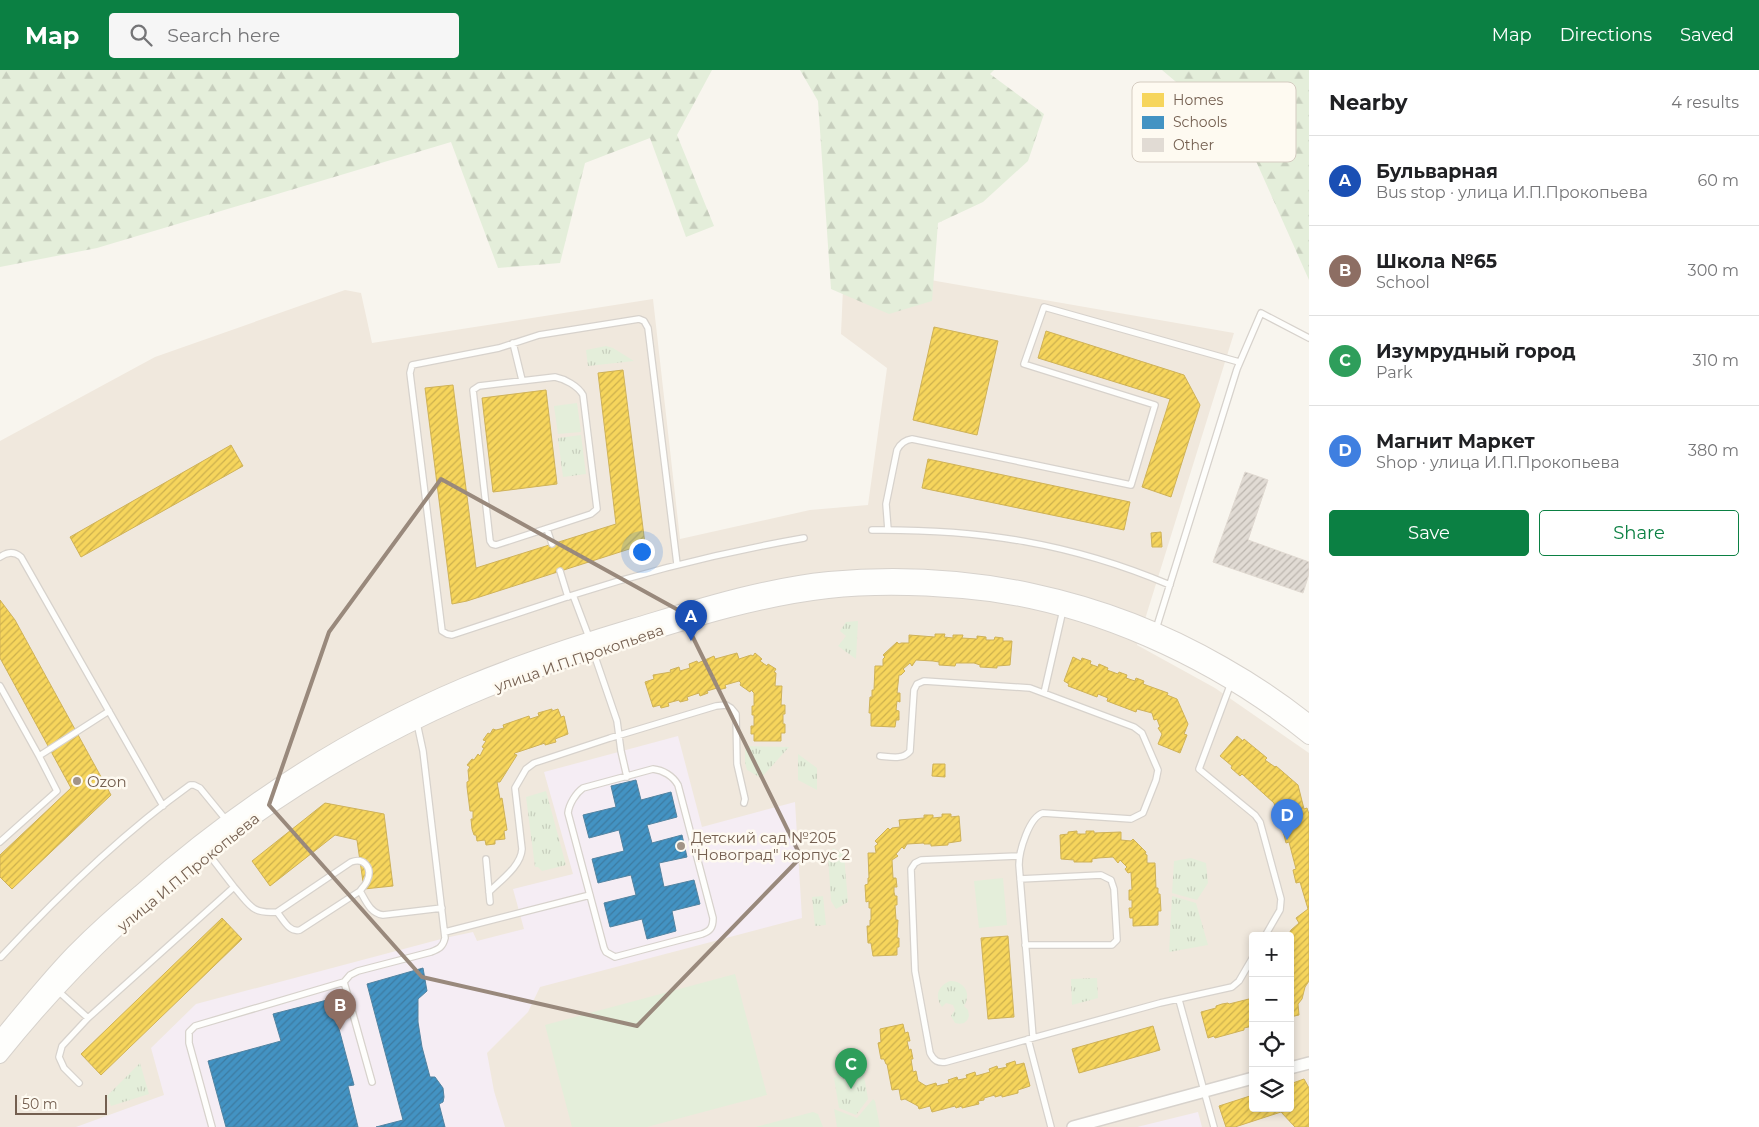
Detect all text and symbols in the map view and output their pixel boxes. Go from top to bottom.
search box [109,13,459,58]
text: Map [25,21,79,50]
icon: search [127,21,155,49]
text: Search here [167,24,280,47]
text: Map [1492,24,1532,46]
text: Directions [1560,24,1652,46]
text: Saved [1680,24,1734,46]
legend [1132,82,1296,162]
text: Nearby [1329,90,1408,115]
text: Homes [1173,91,1223,109]
text: 4 results [1671,93,1739,112]
text: Schools [1173,113,1227,131]
text: Other [1173,136,1214,154]
text: Бульварная [1376,160,1498,183]
text: A [1339,171,1351,190]
text: 60 m [1697,171,1739,190]
text: Bus stop · улица И.П.Прокопьева [1376,183,1648,202]
text: Школа №65 [1376,250,1497,273]
text: B [1339,261,1351,280]
text: 300 m [1688,261,1739,280]
text: School [1376,273,1430,292]
text: Изумрудный город [1376,340,1576,363]
text: C [1339,351,1351,370]
text: 310 m [1692,351,1739,370]
text: Park [1376,363,1413,382]
text: Магнит Маркет [1376,430,1535,453]
text: D [1338,441,1352,460]
text: 380 m [1688,441,1739,460]
text: Shop · улица И.П.Прокопьева [1376,453,1620,472]
button: Save [1329,510,1529,556]
button: Share [1539,510,1739,556]
your location [629,539,655,565]
pin: A [675,600,707,641]
street label: улица И.П.Прокопьева [491,620,666,696]
place label: Ozon [87,772,127,791]
marker: Ozon [71,775,83,787]
pin: D [1271,799,1303,840]
street label: улица И.П.Прокопьева [112,809,263,936]
place label: Детский сад №205 "Новоград" корпус 2 [691,828,850,864]
marker: Детский сад №205 "Новоград" корпус 2 [675,840,687,852]
map controls [1249,932,1294,1112]
button: + [1249,932,1294,977]
button: − [1249,977,1294,1022]
pin: B [324,989,356,1030]
button: locate [1249,1022,1294,1067]
pin: C [835,1048,867,1089]
button: layers [1249,1067,1294,1112]
scale bar [15,1092,108,1115]
text: 50 m [22,1095,58,1113]

